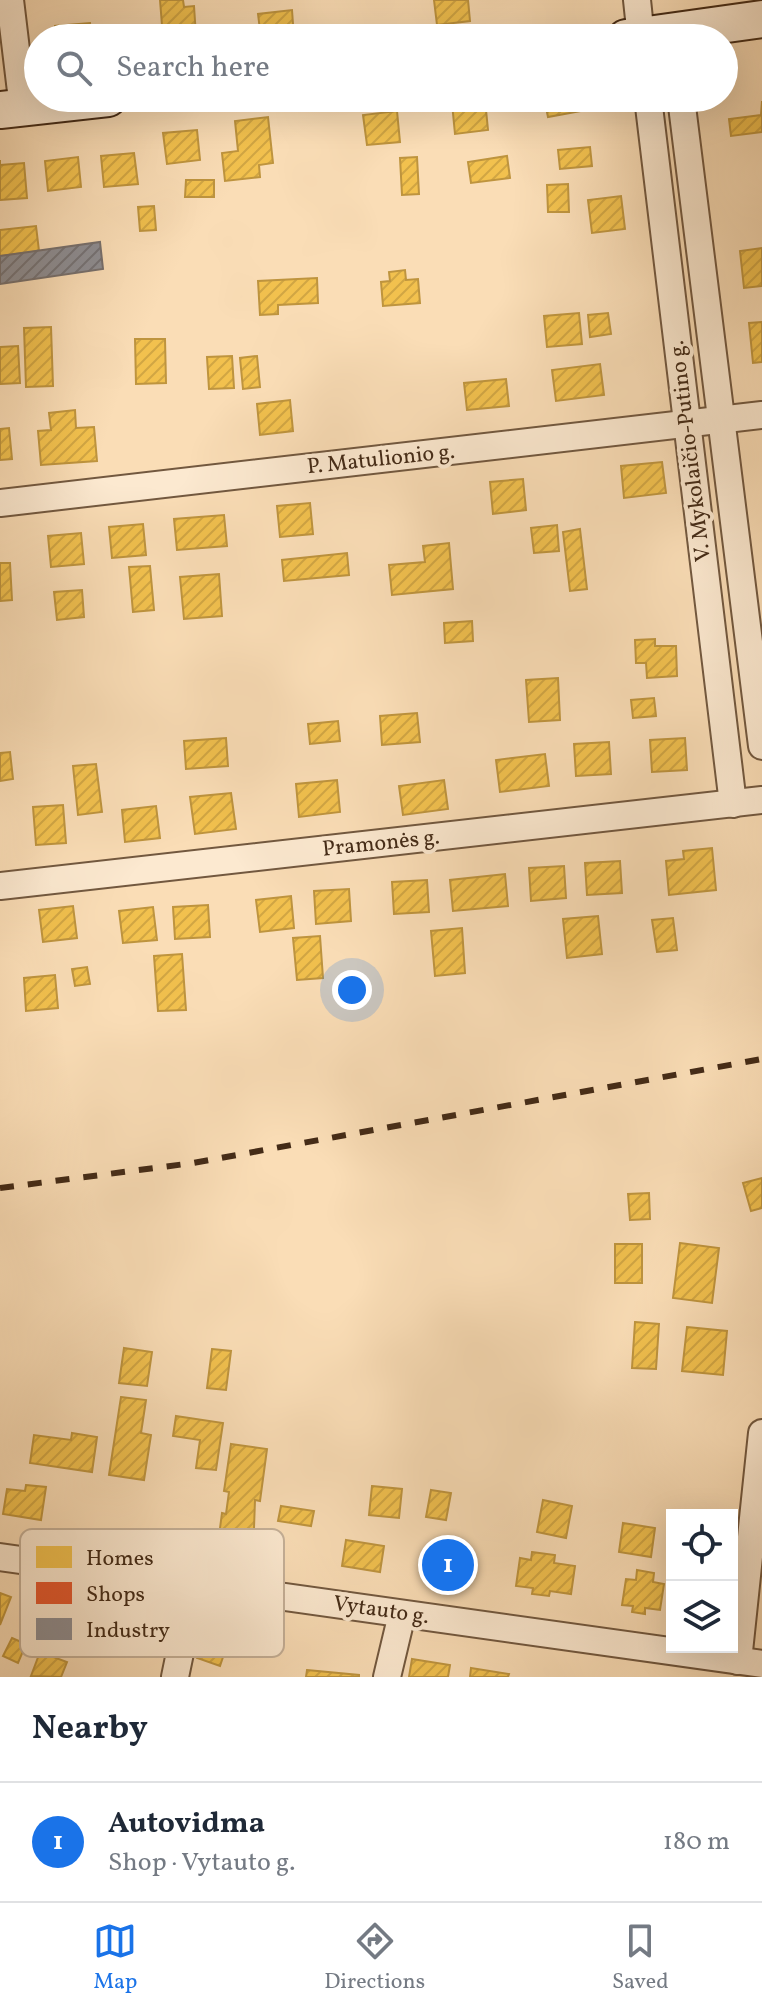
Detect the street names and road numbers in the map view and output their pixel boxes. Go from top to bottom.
street label: V. Mykolaičio-Putino g. [662,339,720,563]
street label: P. Matulionio g. [305,437,457,483]
street label: Pramonės g. [321,822,441,866]
street label: Vytauto g. [331,1589,431,1633]

